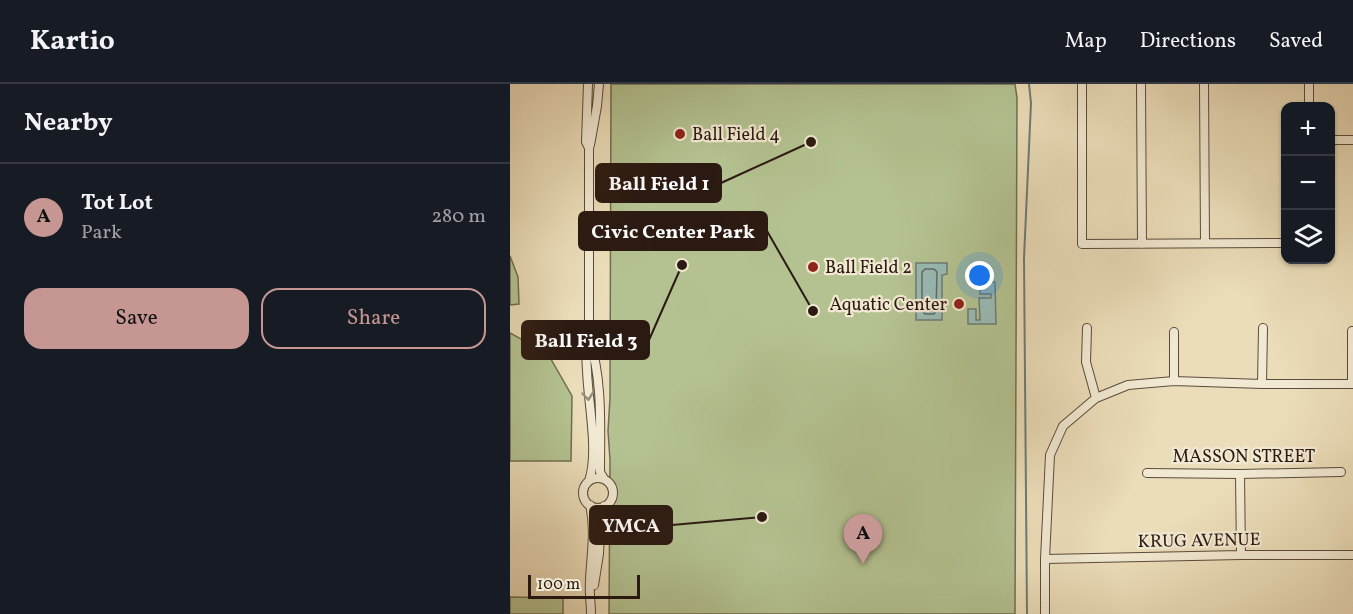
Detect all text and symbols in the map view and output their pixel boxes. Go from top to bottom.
text: Kartio [30,22,115,61]
text: Map [1065,27,1107,56]
text: Directions [1140,27,1236,56]
text: Saved [1269,27,1323,56]
map controls [1281,102,1335,264]
button: + [1281,102,1335,156]
text: Nearby [24,105,113,141]
place label: Ball Field 4 [692,123,780,148]
marker: Ball Field 4 [673,127,687,141]
button: − [1281,156,1335,210]
callout: Ball Field 1 [596,164,721,202]
text: Ball Field 1 [608,171,710,199]
text: Tot Lot [81,188,153,219]
text: A [36,203,51,231]
text: 280 m [431,203,486,231]
button: layers [1281,210,1335,264]
callout: Civic Center Park [579,212,767,250]
text: Park [81,219,122,247]
text: Civic Center Park [591,219,755,247]
place label: Ball Field 2 [825,256,912,281]
marker: Ball Field 2 [806,260,820,274]
your location [965,261,994,290]
button: Save [24,288,249,349]
button: Share [261,288,486,349]
place label: Aquatic Center [829,293,947,318]
marker: Aquatic Center [952,297,966,311]
callout: Ball Field 3 [522,321,649,359]
text: Ball Field 3 [534,328,638,356]
one-way arrow [582,391,595,400]
street label: MASSON STREET [1173,445,1316,470]
callout: YMCA [590,506,672,544]
text: YMCA [602,513,660,541]
pin: A [844,514,882,564]
street label: KRUG AVENUE [1137,528,1261,555]
scale bar [528,572,640,600]
text: 100 m [537,574,580,596]

